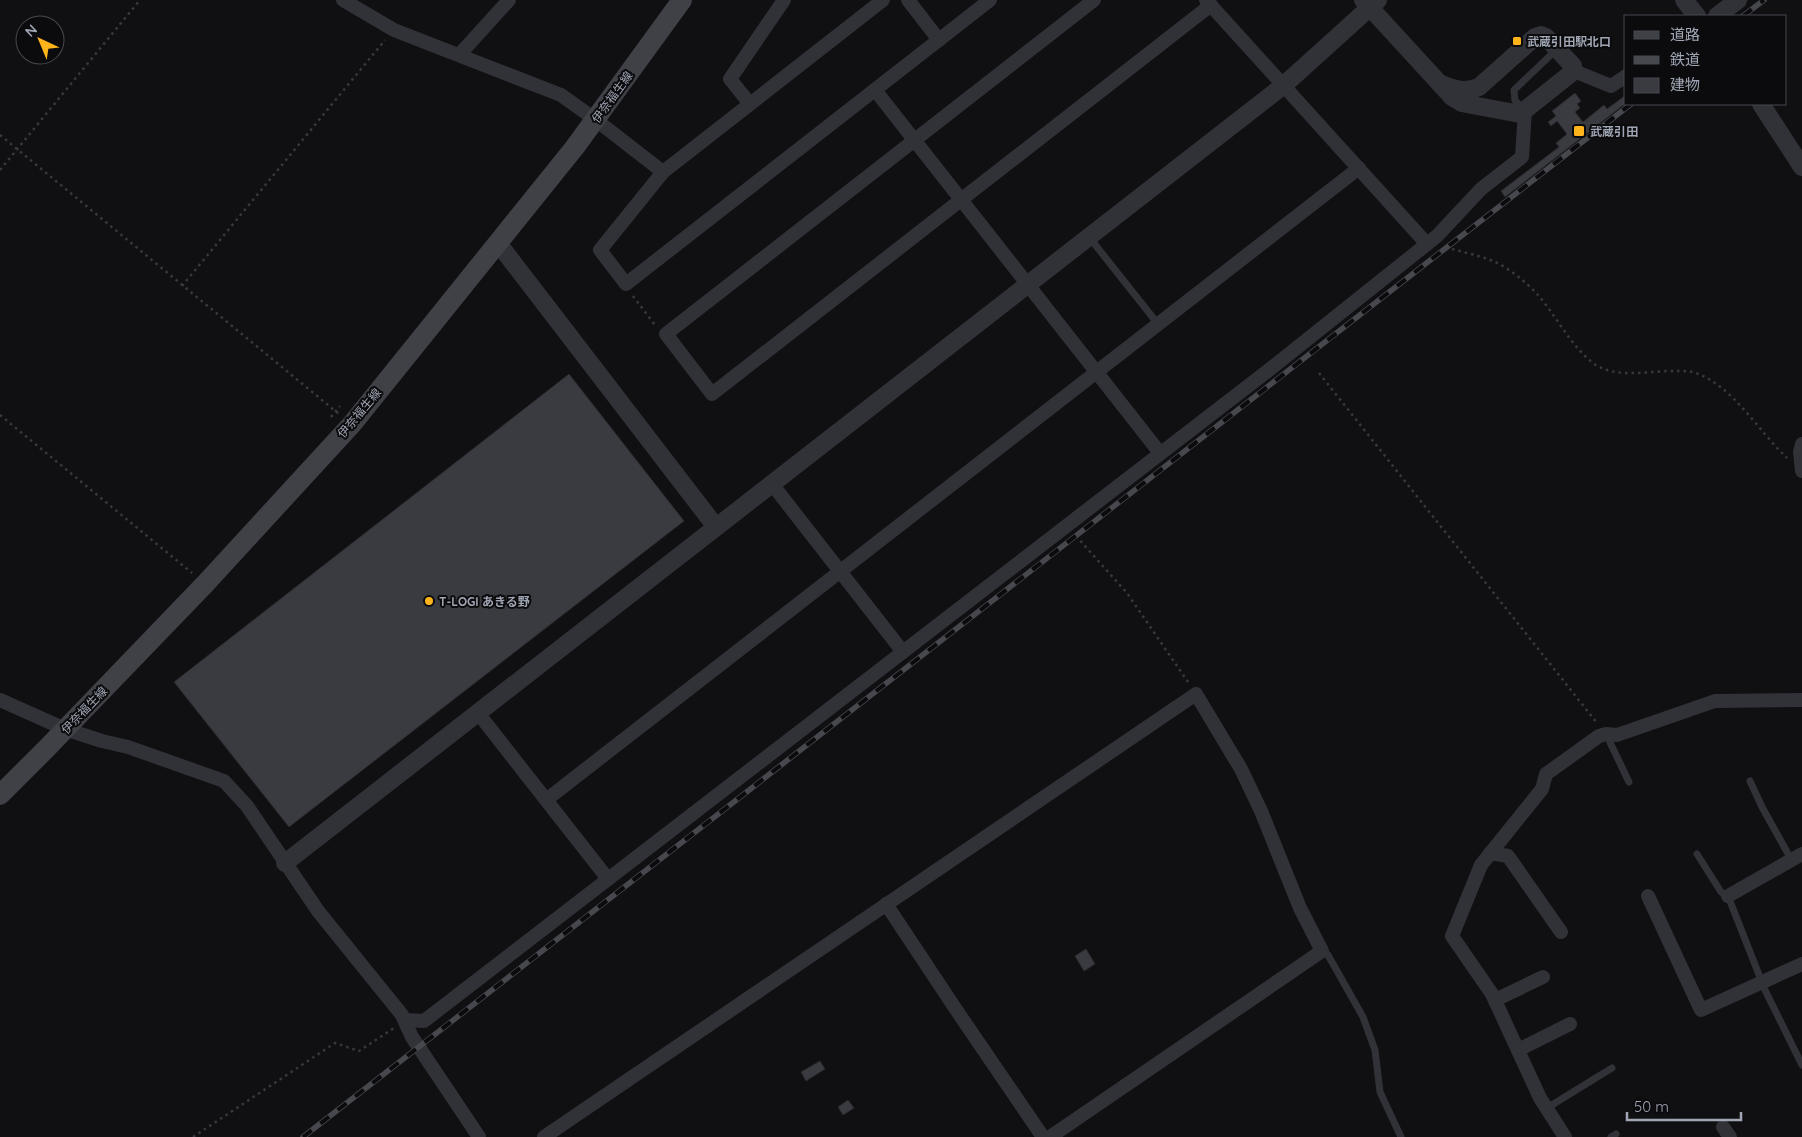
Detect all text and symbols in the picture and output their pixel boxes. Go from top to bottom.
north arrow [15,15,65,65]
legend [1624,15,1787,105]
text: N [21,21,41,41]
text: 道路 [1670,25,1700,44]
place label: 武蔵引田駅北口 [1527,34,1611,49]
marker: 武蔵引田駅北口 [1511,35,1523,47]
text: 鉄道 [1670,50,1700,69]
street label: 伊奈福生線 [588,68,636,126]
text: 建物 [1670,75,1700,94]
marker: 武蔵引田 [1572,124,1586,138]
place label: 武蔵引田 [1590,124,1638,139]
street label: 伊奈福生線 [334,385,384,441]
place label: T-LOGI あきる野 [439,594,530,609]
marker: T-LOGI あきる野 [423,595,435,607]
street label: 伊奈福生線 [58,683,110,737]
scale bar [1627,1090,1741,1122]
text: 50 m [1634,1097,1669,1116]

